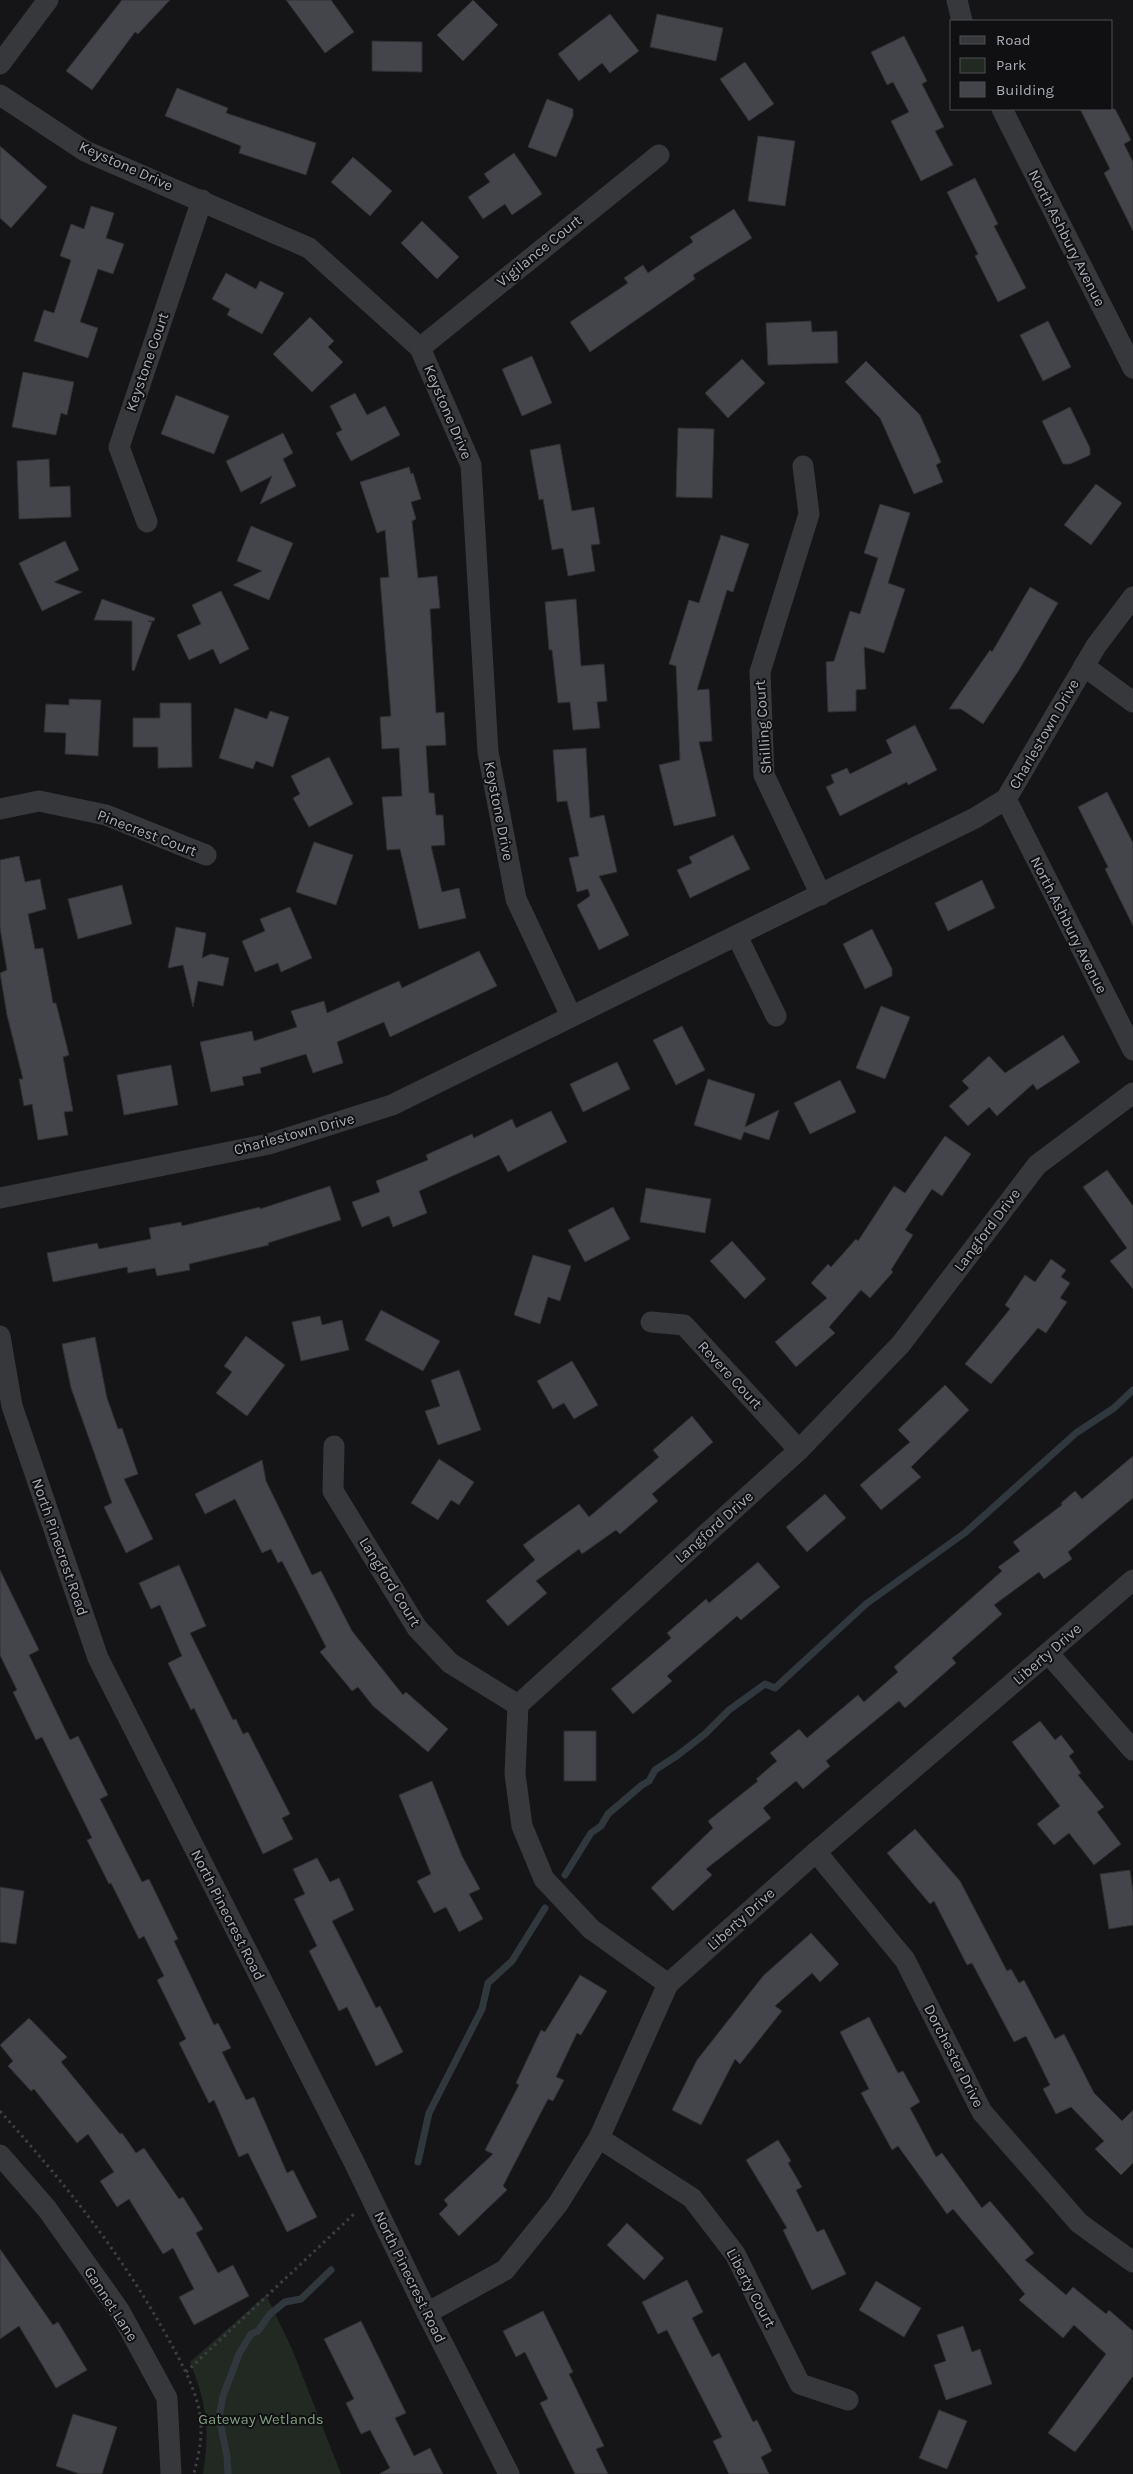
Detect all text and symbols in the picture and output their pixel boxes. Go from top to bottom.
legend [950,20,1113,110]
text: Road [996,31,1031,49]
text: Park [996,56,1026,74]
text: Building [996,81,1054,99]
street label: Keystone Drive [76,137,176,195]
street label: North Ashbury Avenue [1025,167,1109,309]
street label: Vigilance Court [493,211,585,291]
street label: Keystone Court [122,310,172,414]
street label: Keystone Drive [420,362,476,462]
street label: Charlestown Drive [1005,676,1083,792]
street label: Shilling Court [751,679,775,775]
street label: Keystone Drive [481,760,517,862]
street label: Pinecrest Court [95,806,200,860]
street label: North Ashbury Avenue [1027,854,1111,996]
street label: Charlestown Drive [232,1109,356,1159]
street label: Langford Drive [950,1185,1024,1275]
street label: Revere Court [694,1337,766,1413]
street label: North Pinecrest Road [28,1476,92,1618]
street label: Langford Drive [671,1487,757,1567]
street label: Langford Court [355,1534,425,1630]
street label: Liberty Drive [1009,1619,1085,1689]
street label: North Pinecrest Road [187,1847,269,1983]
street label: Liberty Drive [703,1884,779,1954]
street label: Dorchester Drive [920,2001,988,2111]
street label: North Pinecrest Road [370,2208,450,2346]
street label: Liberty Court [723,2245,780,2331]
street label: Gannet Lane [80,2263,142,2345]
park label: Gateway Wetlands [198,2410,324,2428]

